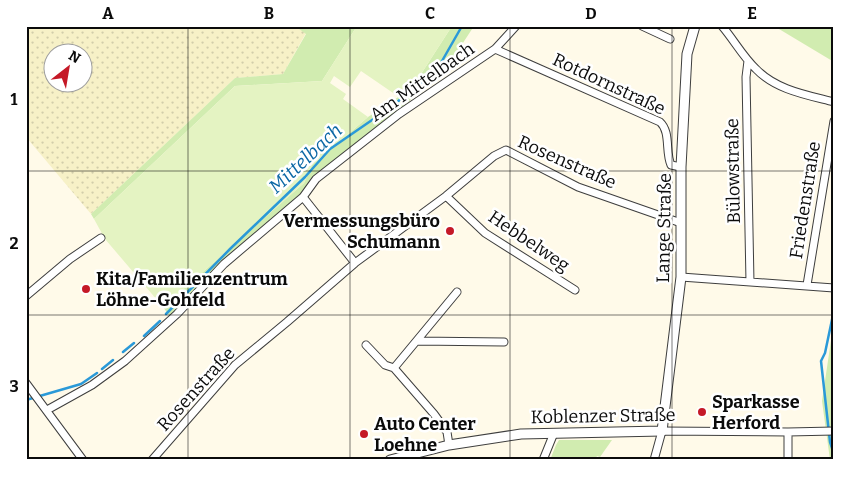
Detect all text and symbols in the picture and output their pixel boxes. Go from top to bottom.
text: A [102,4,114,23]
text: B [264,4,274,23]
text: C [425,4,435,23]
text: D [585,4,597,23]
text: E [747,4,757,23]
street label: Am Mittelbach [365,38,479,126]
north arrow [42,42,92,92]
text: N [65,47,84,67]
street label: Rotdornstraße [549,48,669,120]
text: 1 [11,90,18,109]
street label: Bülowstraße [721,118,745,224]
water label: Mittelbach [264,119,347,198]
street label: Rosenstraße [514,131,620,193]
street label: Friedenstraße [785,140,825,260]
street label: Lange Straße [652,173,676,283]
street label: Hebbelweg [484,206,574,276]
place label: Vermessungsbüro Schumann [283,210,440,253]
marker: Vermessungsbüro Schumann [444,225,456,237]
text: 2 [9,234,19,253]
place label: Kita/Familienzentrum Löhne-Gohfeld [96,268,288,311]
marker: Kita/Familienzentrum Löhne-Gohfeld [80,283,92,295]
street label: Rosenstraße [153,342,239,436]
text: 3 [9,377,19,396]
place label: Sparkasse Herford [712,391,800,434]
street label: Koblenzer Straße [530,404,676,428]
marker: Sparkasse Herford [696,406,708,418]
place label: Auto Center Loehne [374,413,476,456]
marker: Auto Center Loehne [358,428,370,440]

